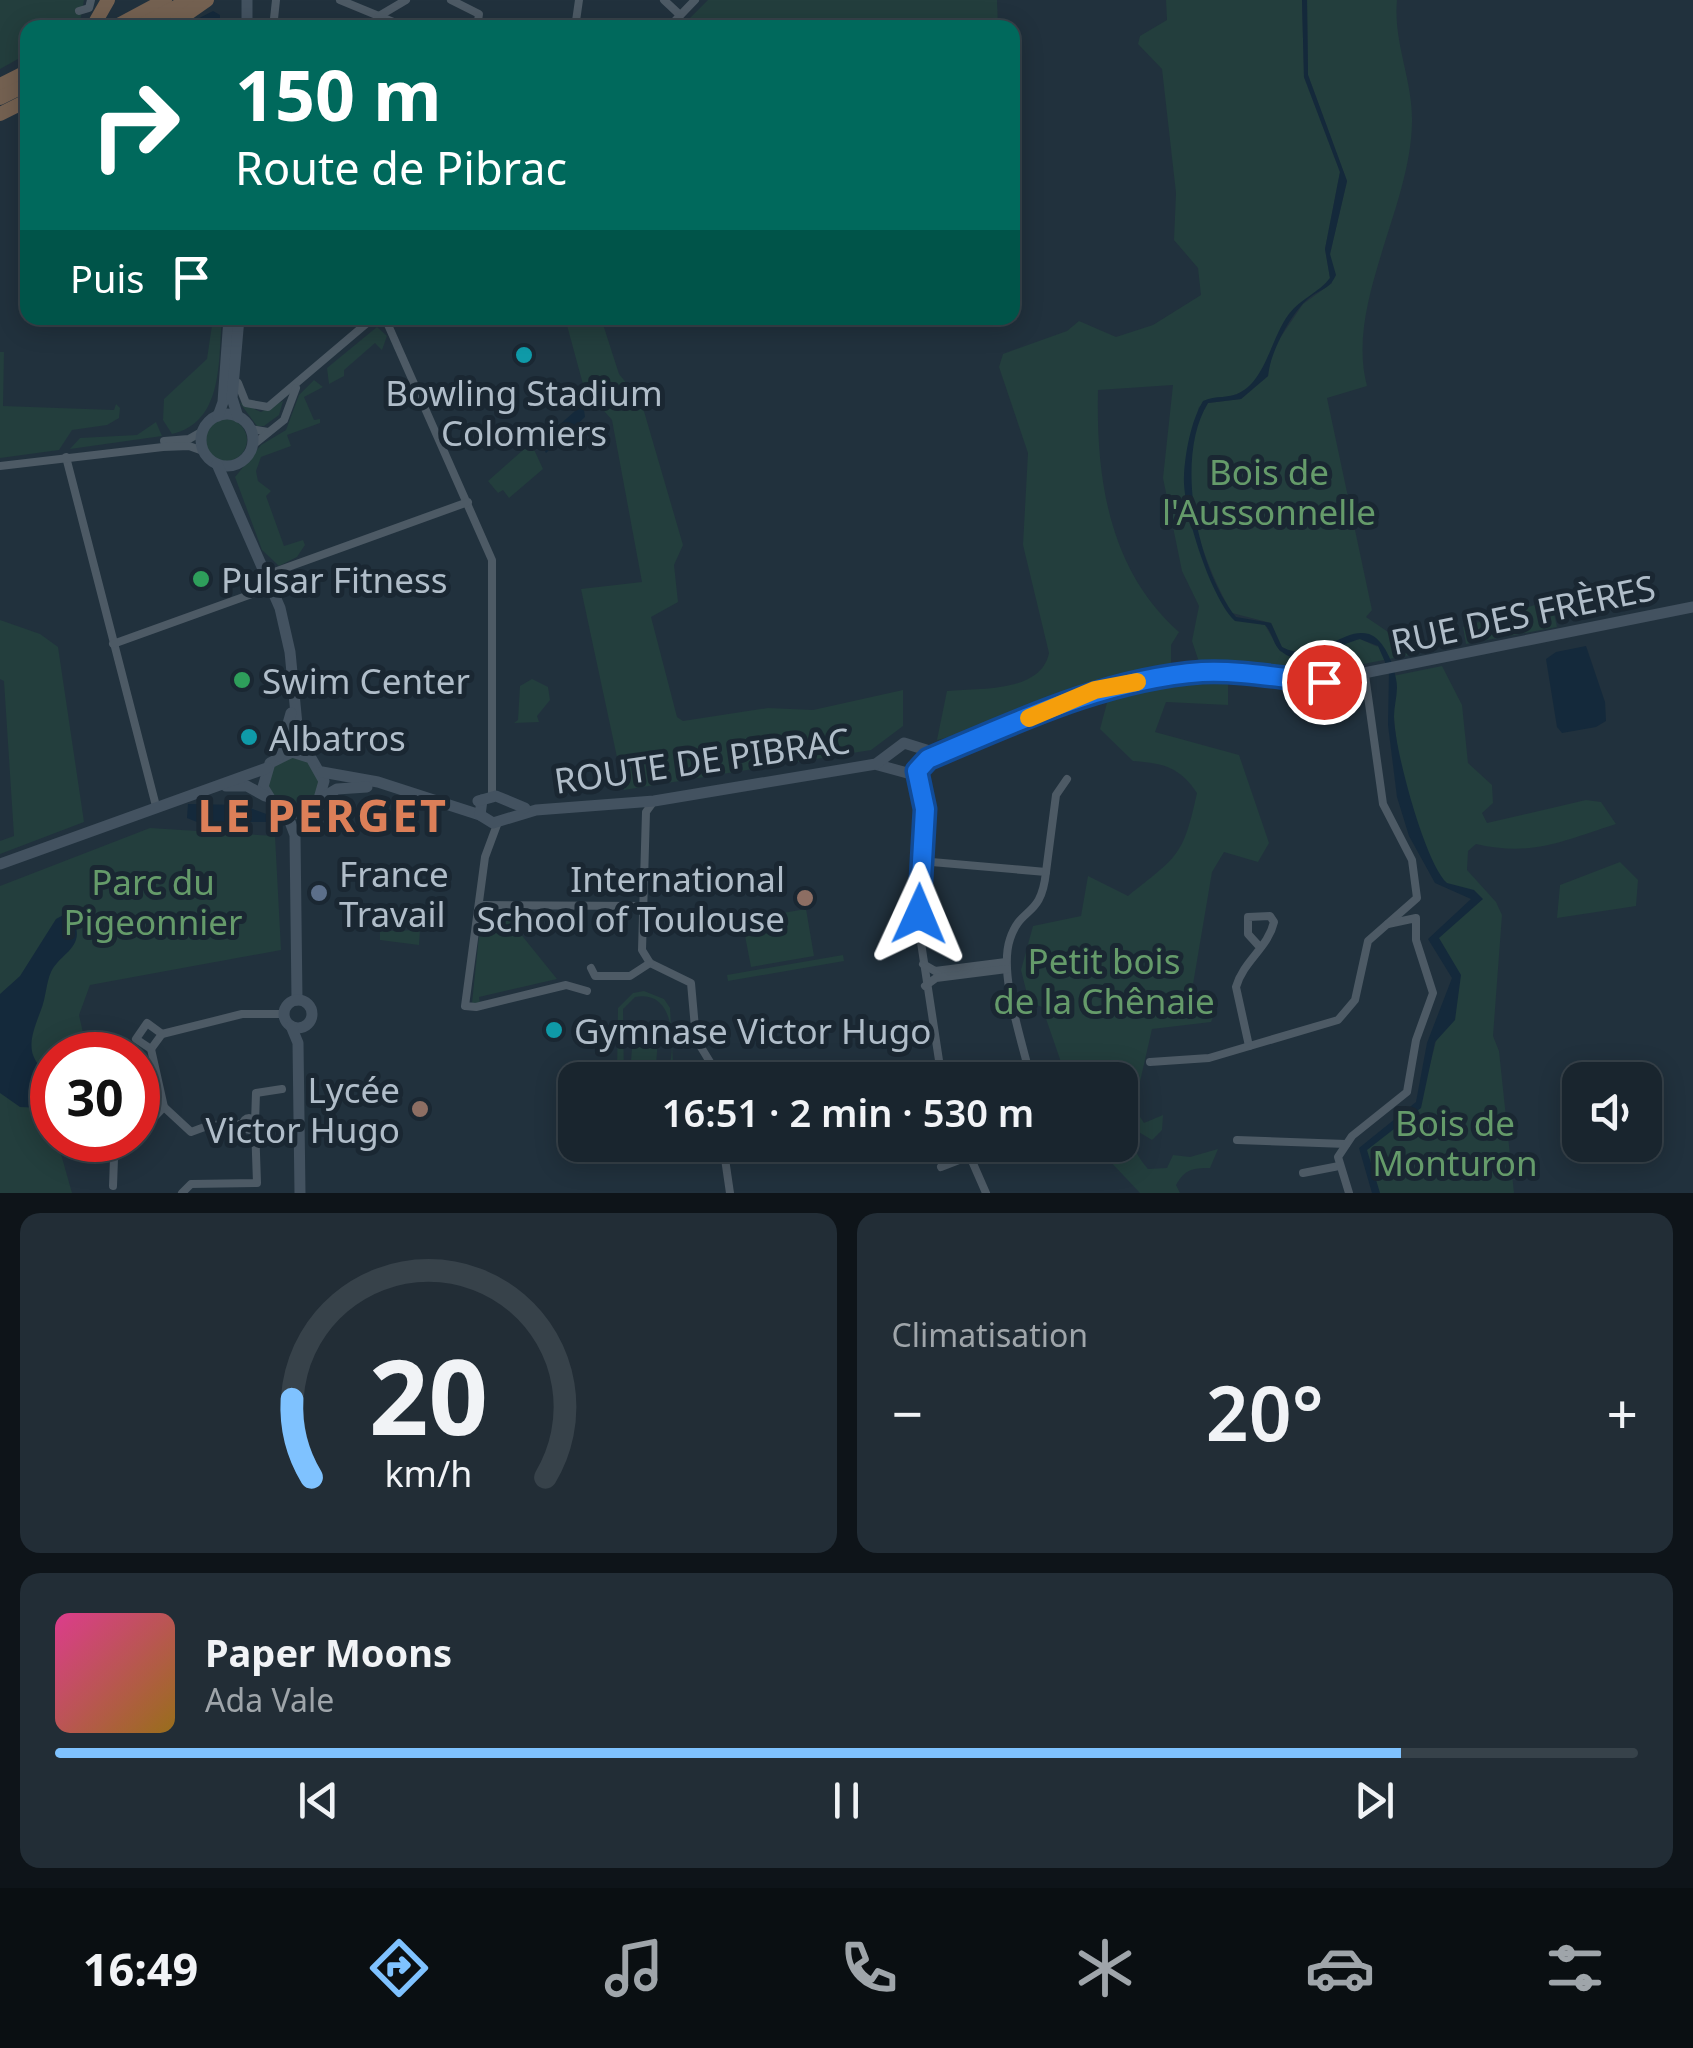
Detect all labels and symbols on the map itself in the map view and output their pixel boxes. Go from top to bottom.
marker: Bowling Stadium Colomiers [513,344,535,366]
place label: Bowling Stadium Colomiers [385,369,663,456]
park label: Bois de l'Aussonnelle [1162,448,1376,535]
place label: Pulsar Fitness [221,556,448,603]
street label: RUE DES FRÈRES [1387,563,1659,665]
marker: Pulsar Fitness [190,568,212,590]
pin [1282,640,1367,725]
place label: Swim Center [262,657,470,704]
marker: Swim Center [231,669,253,691]
place label: Albatros [269,714,406,761]
street label: ROUTE DE PIBRAC [551,716,853,804]
marker: Albatros [238,726,260,748]
district label: LE PERGET [198,784,448,845]
place label: France Travail [339,850,449,937]
place label: International School of Toulouse [476,855,785,942]
park label: Parc du Pigeonnier [63,858,243,945]
position arrow [867,862,971,966]
marker: France Travail [308,882,330,904]
marker: International School of Toulouse [794,887,816,909]
park label: Petit bois de la Chênaie [993,937,1215,1024]
place label: Gymnase Victor Hugo [574,1007,931,1054]
marker: Gymnase Victor Hugo [543,1019,565,1041]
speed limit sign: 30 [30,1032,160,1162]
place label: Lycée Victor Hugo [206,1066,400,1153]
marker: Lycée Victor Hugo [409,1098,431,1120]
park label: Bois de Monturon [1372,1099,1538,1186]

